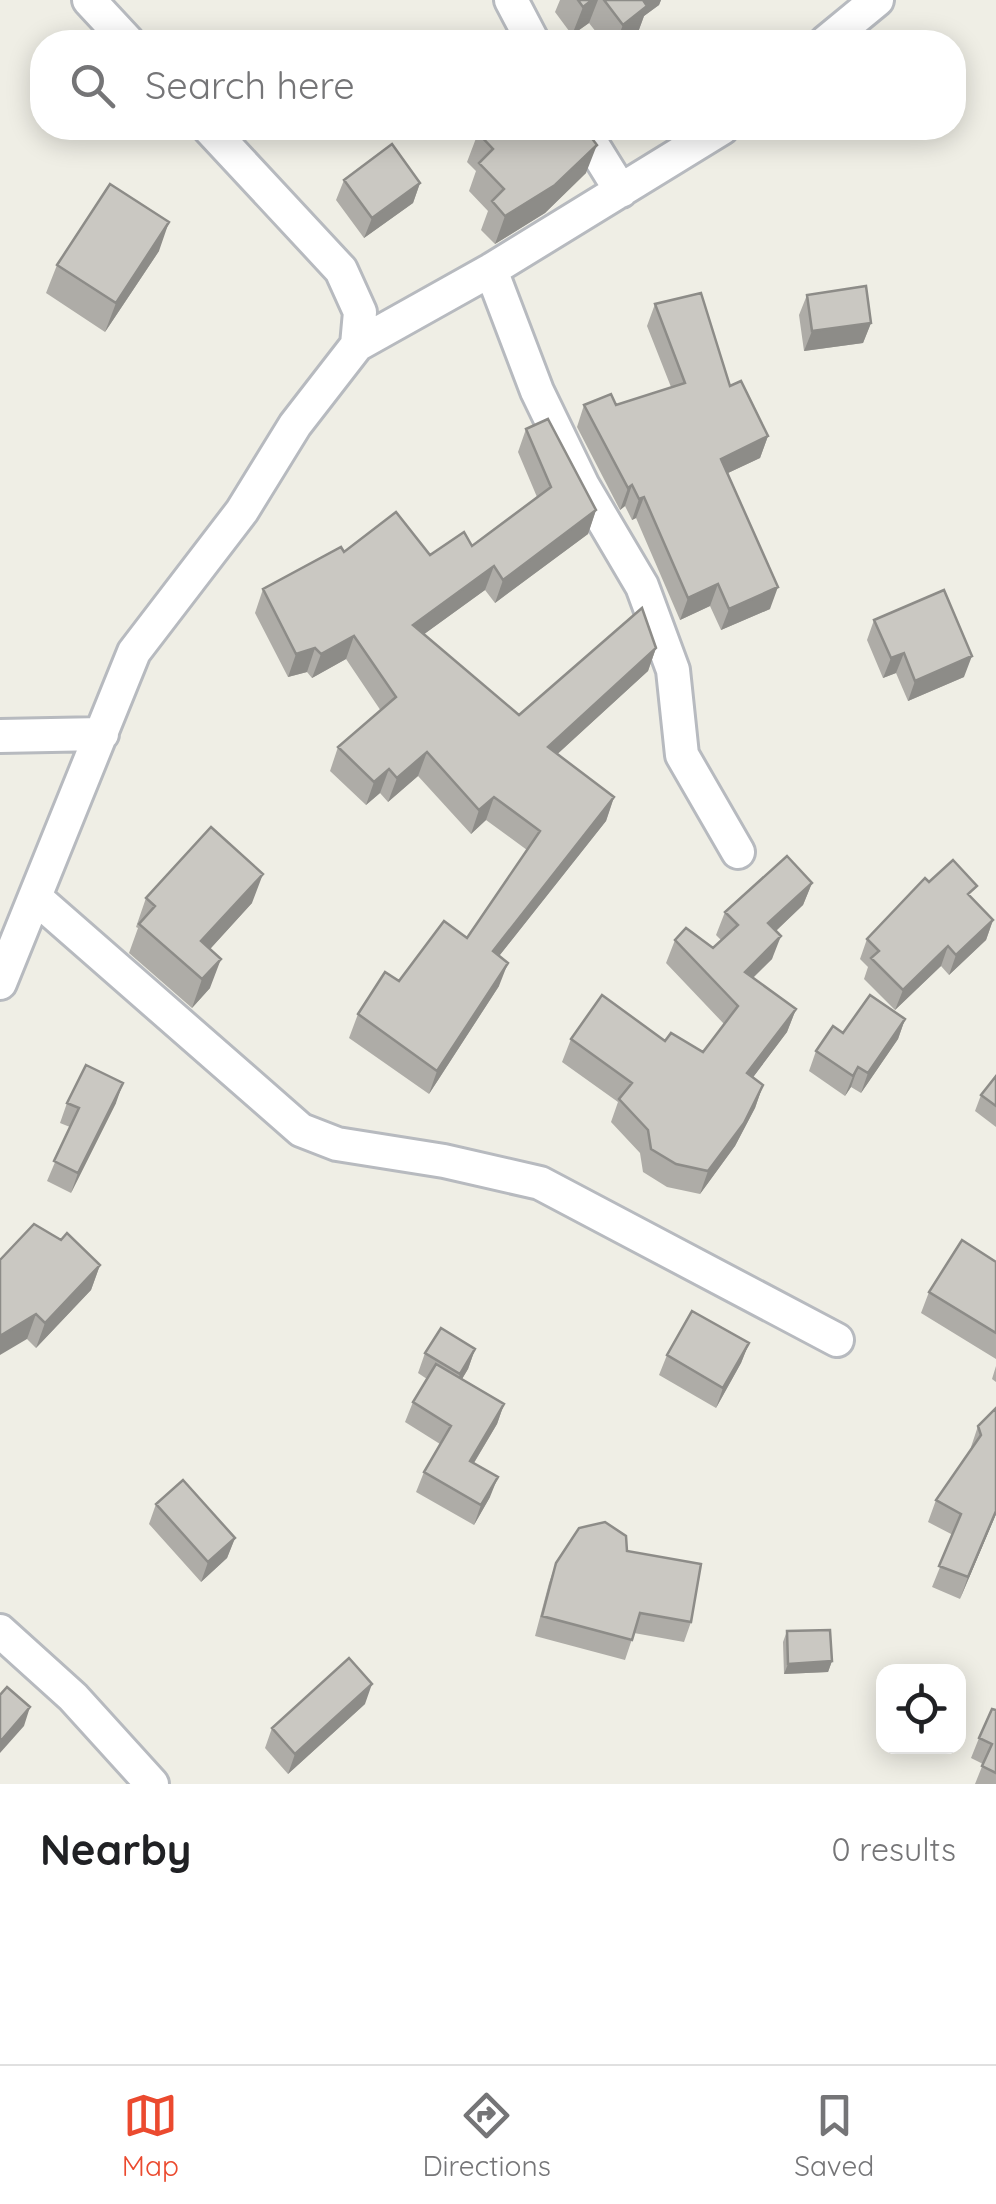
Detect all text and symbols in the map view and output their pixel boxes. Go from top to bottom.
search box [30,30,966,140]
icon: search [65,58,120,113]
text: Search here [145,61,355,109]
map controls [876,1664,966,1754]
button: locate [876,1664,966,1754]
text: Nearby [40,1823,191,1876]
text: 0 results [832,1829,956,1869]
tab: Map [122,2088,179,2183]
tab: Directions [422,2088,551,2183]
tab: Saved [794,2088,874,2183]

